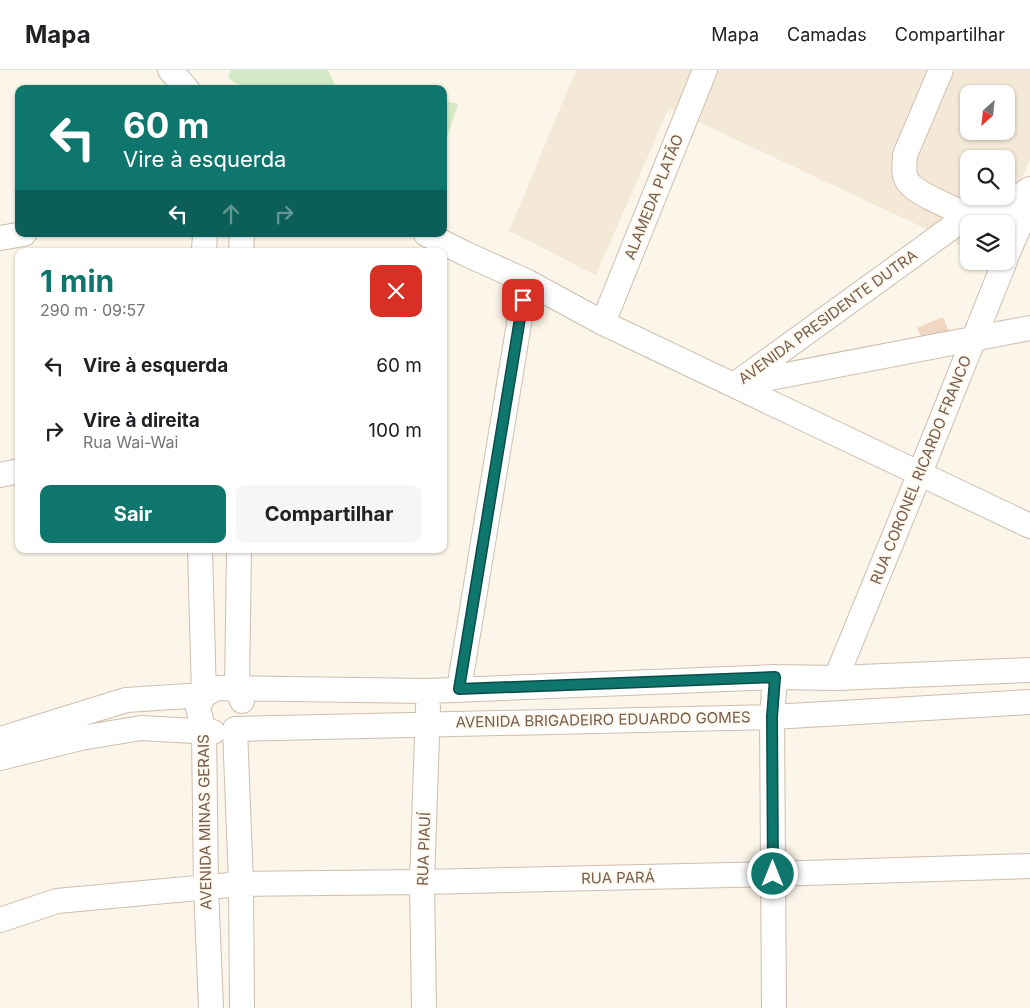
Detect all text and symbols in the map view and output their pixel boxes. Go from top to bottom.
text: Mapa [25,20,91,49]
text: Mapa [711,24,759,45]
text: Camadas [787,24,867,45]
text: Compartilhar [895,24,1005,45]
north arrow [960,85,1015,140]
map controls [960,85,1015,270]
text: 60 m [123,104,210,146]
icon: left [40,105,105,170]
street label: ALAMEDA PLATÃO [620,131,687,262]
text: Vire à esquerda [123,146,286,172]
button: search [960,150,1015,205]
icon: left [164,200,192,228]
icon: ahead [217,200,245,228]
icon: right [270,200,298,228]
button: layers [960,215,1015,270]
street label: AVENIDA PRESIDENTE DUTRA [735,245,921,388]
text: 1 min [40,263,114,299]
button: close [370,265,422,317]
pin [502,279,544,321]
icon: arrive [509,286,537,314]
text: 290 m · 09:57 [40,300,145,320]
icon: left [40,352,68,380]
street label: RUA CORONEL RICARDO FRANCO [866,353,975,587]
text: Vire à esquerda [83,354,228,377]
text: 60 m [376,354,422,377]
text: Vire à direita [83,409,200,432]
icon: right [40,417,68,445]
text: 100 m [368,419,422,442]
text: Rua Wai-Wai [83,432,178,452]
button: Sair [40,485,226,543]
button: Compartilhar [236,485,422,543]
street label: AVENIDA BRIGADEIRO EDUARDO GOMES [455,707,751,732]
street label: AVENIDA MINAS GERAIS [193,734,216,910]
street label: RUA PIAUÍ [413,812,434,886]
position arrow [746,847,798,899]
street label: RUA PARÁ [581,867,655,888]

